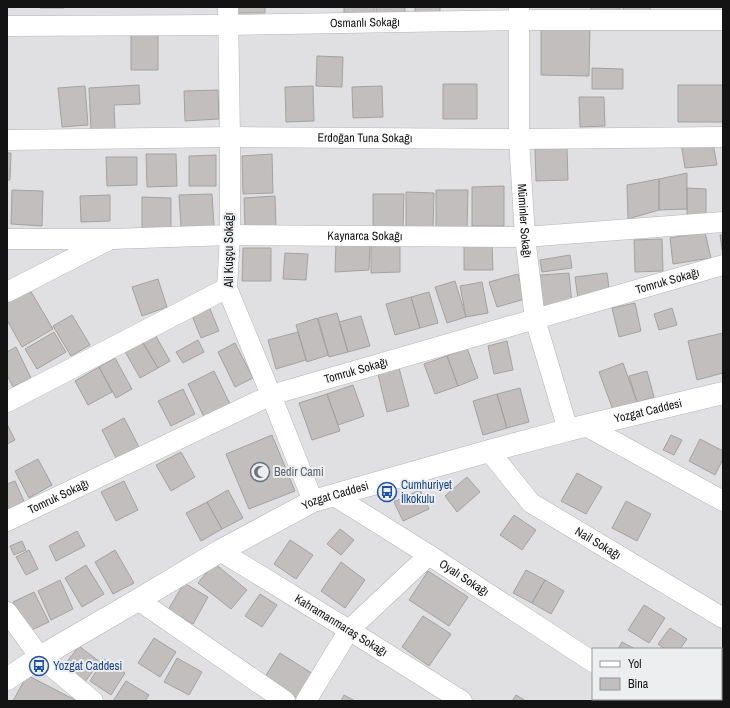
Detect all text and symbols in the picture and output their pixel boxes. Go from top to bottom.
street label: Osmanlı Sokağı [330,14,400,31]
street label: Erdoğan Tuna Sokağı [317,130,413,146]
street label: Müminler Sokağı [514,183,535,259]
street label: Ali Kuşçu Sokağı [221,213,237,288]
street label: Kaynarca Sokağı [327,228,403,244]
street label: Tomruk Sokağı [634,264,701,298]
street label: Tomruk Sokağı [322,354,390,387]
street label: Yozgat Caddesi [612,395,684,427]
mosque icon: Bedir Cami [249,461,271,483]
place label: Bedir Cami [274,464,324,480]
street label: Tomruk Sokağı [25,475,92,518]
place label: Cumhuriyet İlkokulu [401,477,452,507]
street label: Yozgat Caddesi [299,478,371,514]
bus stop icon: Cumhuriyet İlkokulu [376,481,398,503]
street label: Nail Sokağı [572,523,624,563]
street label: Oyalı Sokağı [436,556,492,600]
street label: Kahramanmaraş Sokağı [292,591,390,660]
legend [592,648,722,700]
bus stop icon: Yozgat Caddesi [28,655,50,677]
text: Yol [628,656,641,672]
place label: Yozgat Caddesi [53,658,122,674]
text: Bina [628,676,649,692]

